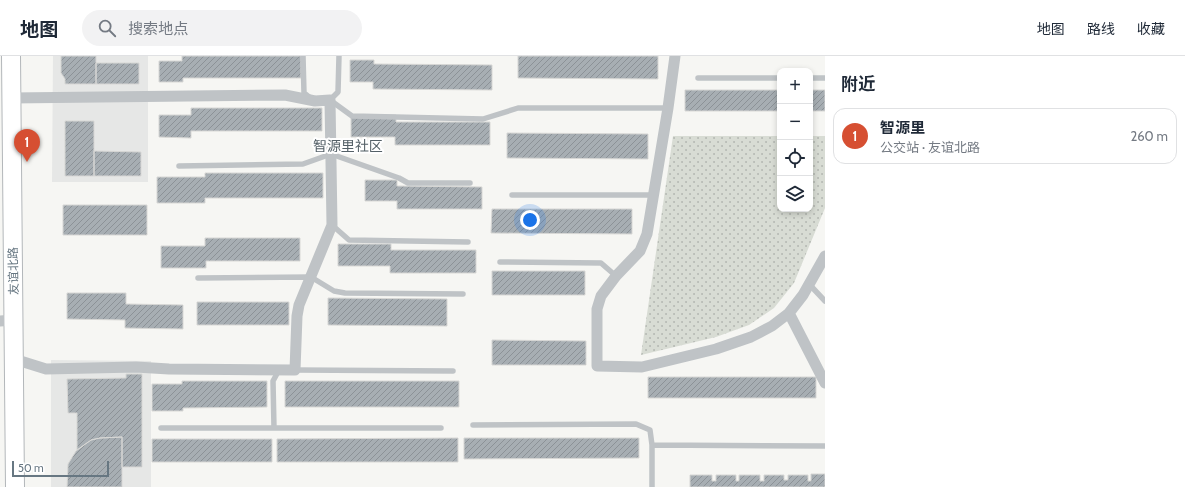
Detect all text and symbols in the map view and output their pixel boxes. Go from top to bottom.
search box [82,10,362,46]
icon: search [96,17,118,39]
text: 地图 [20,18,58,41]
text: 搜索地点 [128,20,188,38]
text: 地图 [1037,20,1065,38]
text: 路线 [1087,20,1115,38]
text: 收藏 [1137,20,1165,38]
map controls [777,68,813,212]
button: + [777,68,813,104]
text: 附近 [841,74,875,94]
button: − [777,104,813,140]
text: 智源里 [880,119,925,137]
text: 1 [853,128,857,144]
text: 260 m [1130,128,1168,144]
pin: 1 [14,129,40,162]
district label: 智源里社区 [313,137,383,155]
text: 公交站 · 友谊北路 [880,139,980,155]
button: locate [777,140,813,176]
button: layers [777,176,813,212]
your location [520,210,540,230]
street label: 友谊北路 [5,247,21,295]
scale bar [12,459,109,478]
text: 50 m [18,461,44,475]

